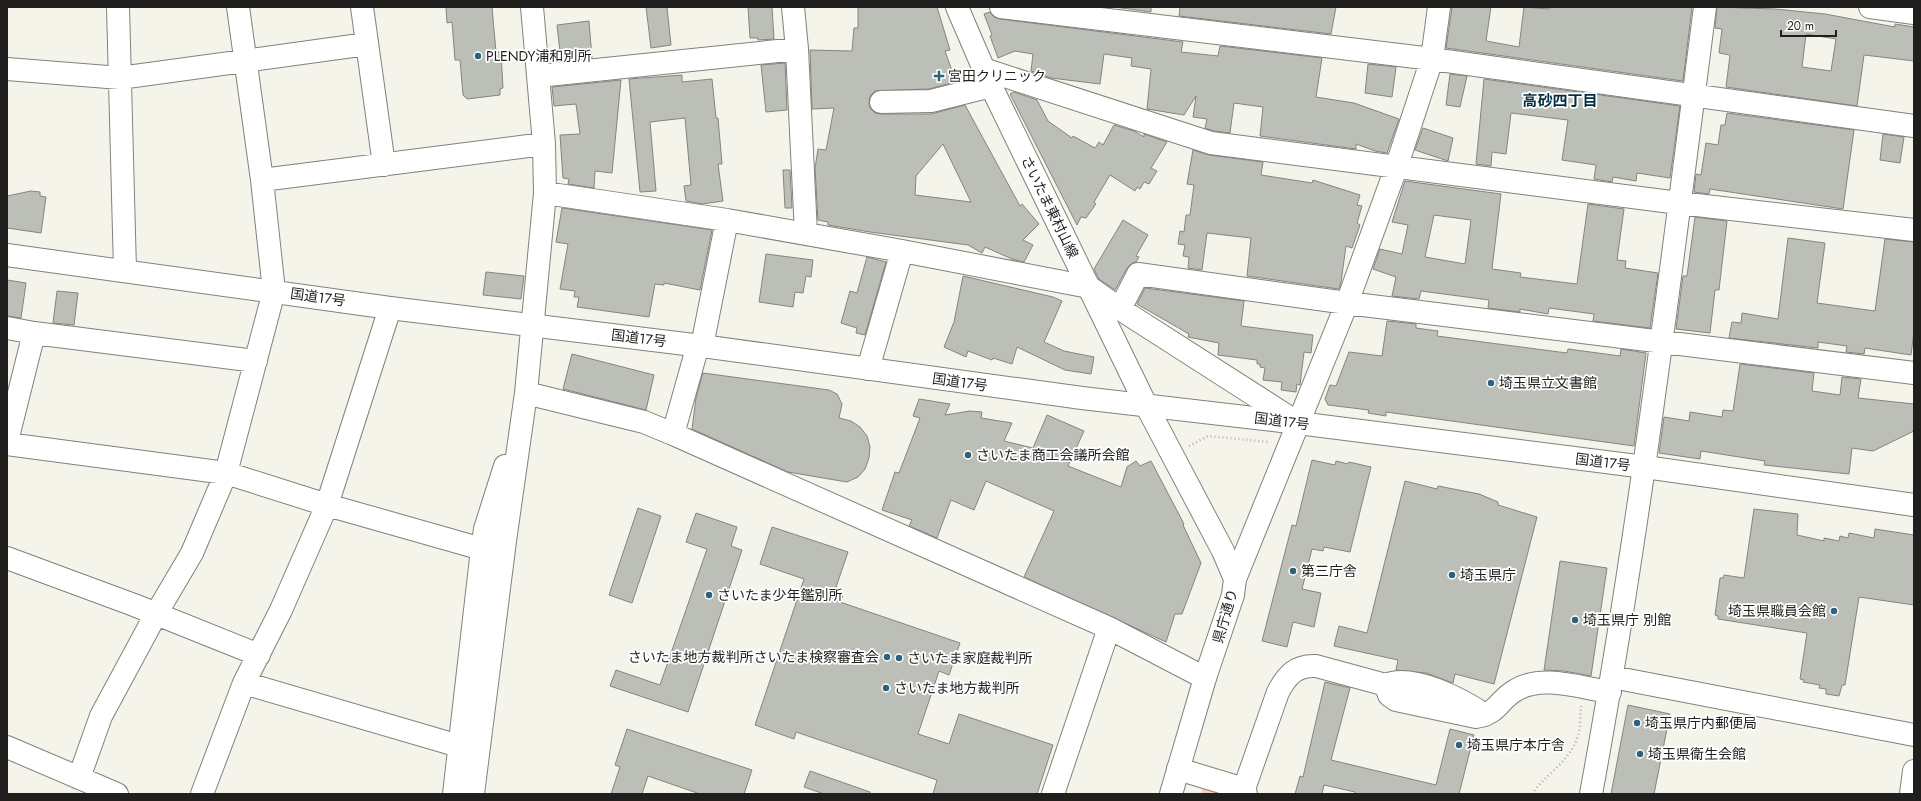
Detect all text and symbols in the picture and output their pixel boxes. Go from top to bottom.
scale bar [1781,12,1836,38]
text: 20 m [1787,17,1814,35]
place label: PLENDY浦和別所 [486,46,591,66]
marker: PLENDY浦和別所 [473,51,483,61]
place label: 宮田クリニック [948,66,1046,86]
marker: 宮田クリニック [933,70,945,82]
district label: 高砂四丁目 [1522,90,1598,112]
street label: さいたま東村山線 [1017,152,1083,262]
street label: 国道17号 [289,283,347,311]
street label: 国道17号 [610,325,668,351]
street label: 国道17号 [931,368,989,396]
place label: 埼玉県立文書館 [1499,373,1597,393]
marker: 埼玉県立文書館 [1486,378,1496,388]
street label: 国道17号 [1253,408,1311,434]
place label: さいたま商工会議所会館 [976,445,1130,465]
street label: 国道17号 [1574,449,1632,475]
marker: さいたま商工会議所会館 [963,450,973,460]
place label: 第三庁舎 [1301,561,1357,581]
place label: 埼玉県庁 [1460,565,1516,585]
marker: 第三庁舎 [1288,566,1298,576]
marker: 埼玉県庁 [1447,570,1457,580]
place label: さいたま少年鑑別所 [717,585,843,605]
street label: 県庁通り [1208,586,1242,646]
marker: さいたま少年鑑別所 [704,590,714,600]
place label: 埼玉県職員会館 [1728,601,1826,621]
marker: 埼玉県職員会館 [1829,606,1839,616]
place label: 埼玉県庁 別館 [1583,610,1671,630]
marker: 埼玉県庁 別館 [1570,615,1580,625]
place label: さいたま地方裁判所さいたま検察審査会 [628,647,879,667]
place label: さいたま家庭裁判所 [907,648,1033,668]
marker: さいたま地方裁判所さいたま検察審査会 [882,652,892,662]
marker: さいたま家庭裁判所 [894,653,904,663]
place label: さいたま地方裁判所 [894,678,1020,698]
marker: さいたま地方裁判所 [881,683,891,693]
place label: 埼玉県庁内郵便局 [1645,713,1757,733]
marker: 埼玉県庁内郵便局 [1632,718,1642,728]
place label: 埼玉県庁本庁舎 [1467,735,1565,755]
marker: 埼玉県庁本庁舎 [1454,740,1464,750]
place label: 埼玉県衛生会館 [1648,744,1746,764]
marker: 埼玉県衛生会館 [1635,749,1645,759]

